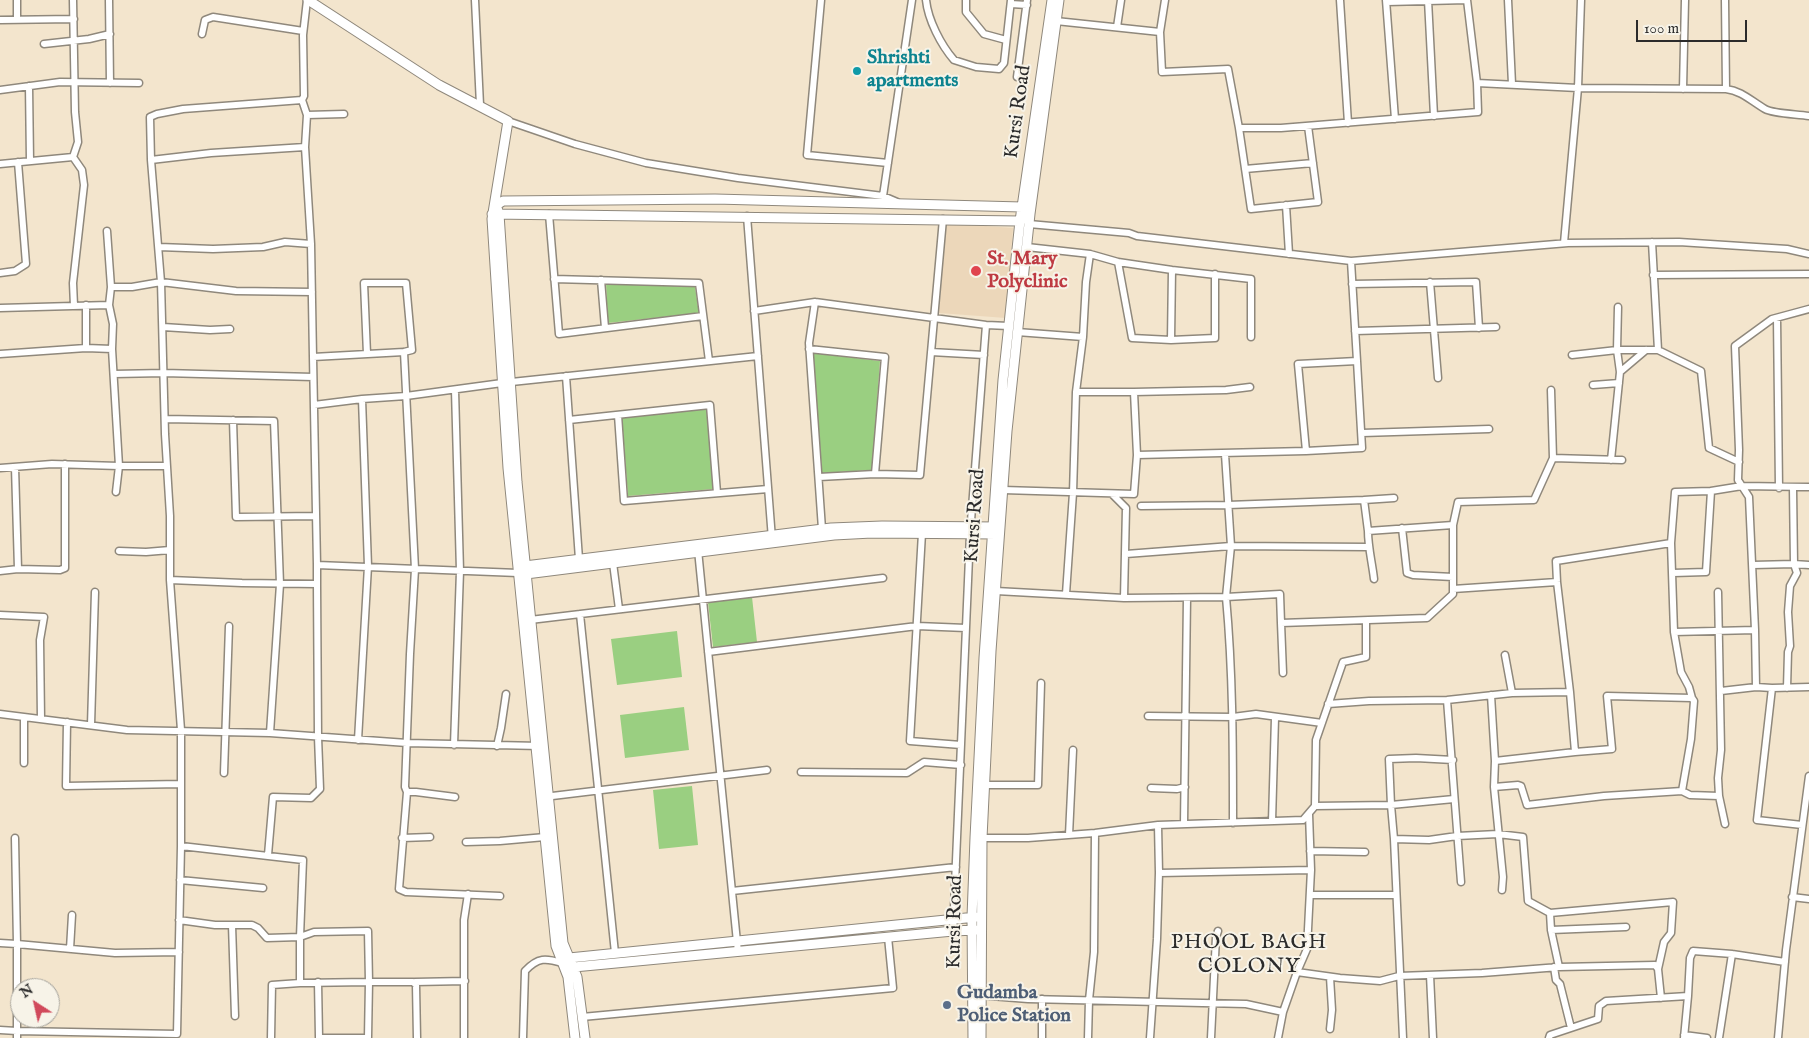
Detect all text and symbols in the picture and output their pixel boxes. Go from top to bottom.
scale bar [1639,10,1750,42]
text: 100 m [1644,19,1679,38]
place label: Shrishti apartments [867,47,958,94]
street label: Kursi Road [1001,64,1037,160]
marker: Shrishti apartments [851,65,863,77]
place label: St. Mary Polyclinic [987,248,1068,295]
marker: St. Mary Polyclinic [969,264,983,278]
street label: Kursi Road [961,468,991,564]
street label: Kursi Road [943,875,969,969]
district label: PHOOL BAGH COLONY [1170,931,1328,981]
north arrow [10,978,60,1028]
text: N [17,981,37,1002]
place label: Gudamba Police Station [957,982,1071,1029]
marker: Gudamba Police Station [941,999,953,1011]

